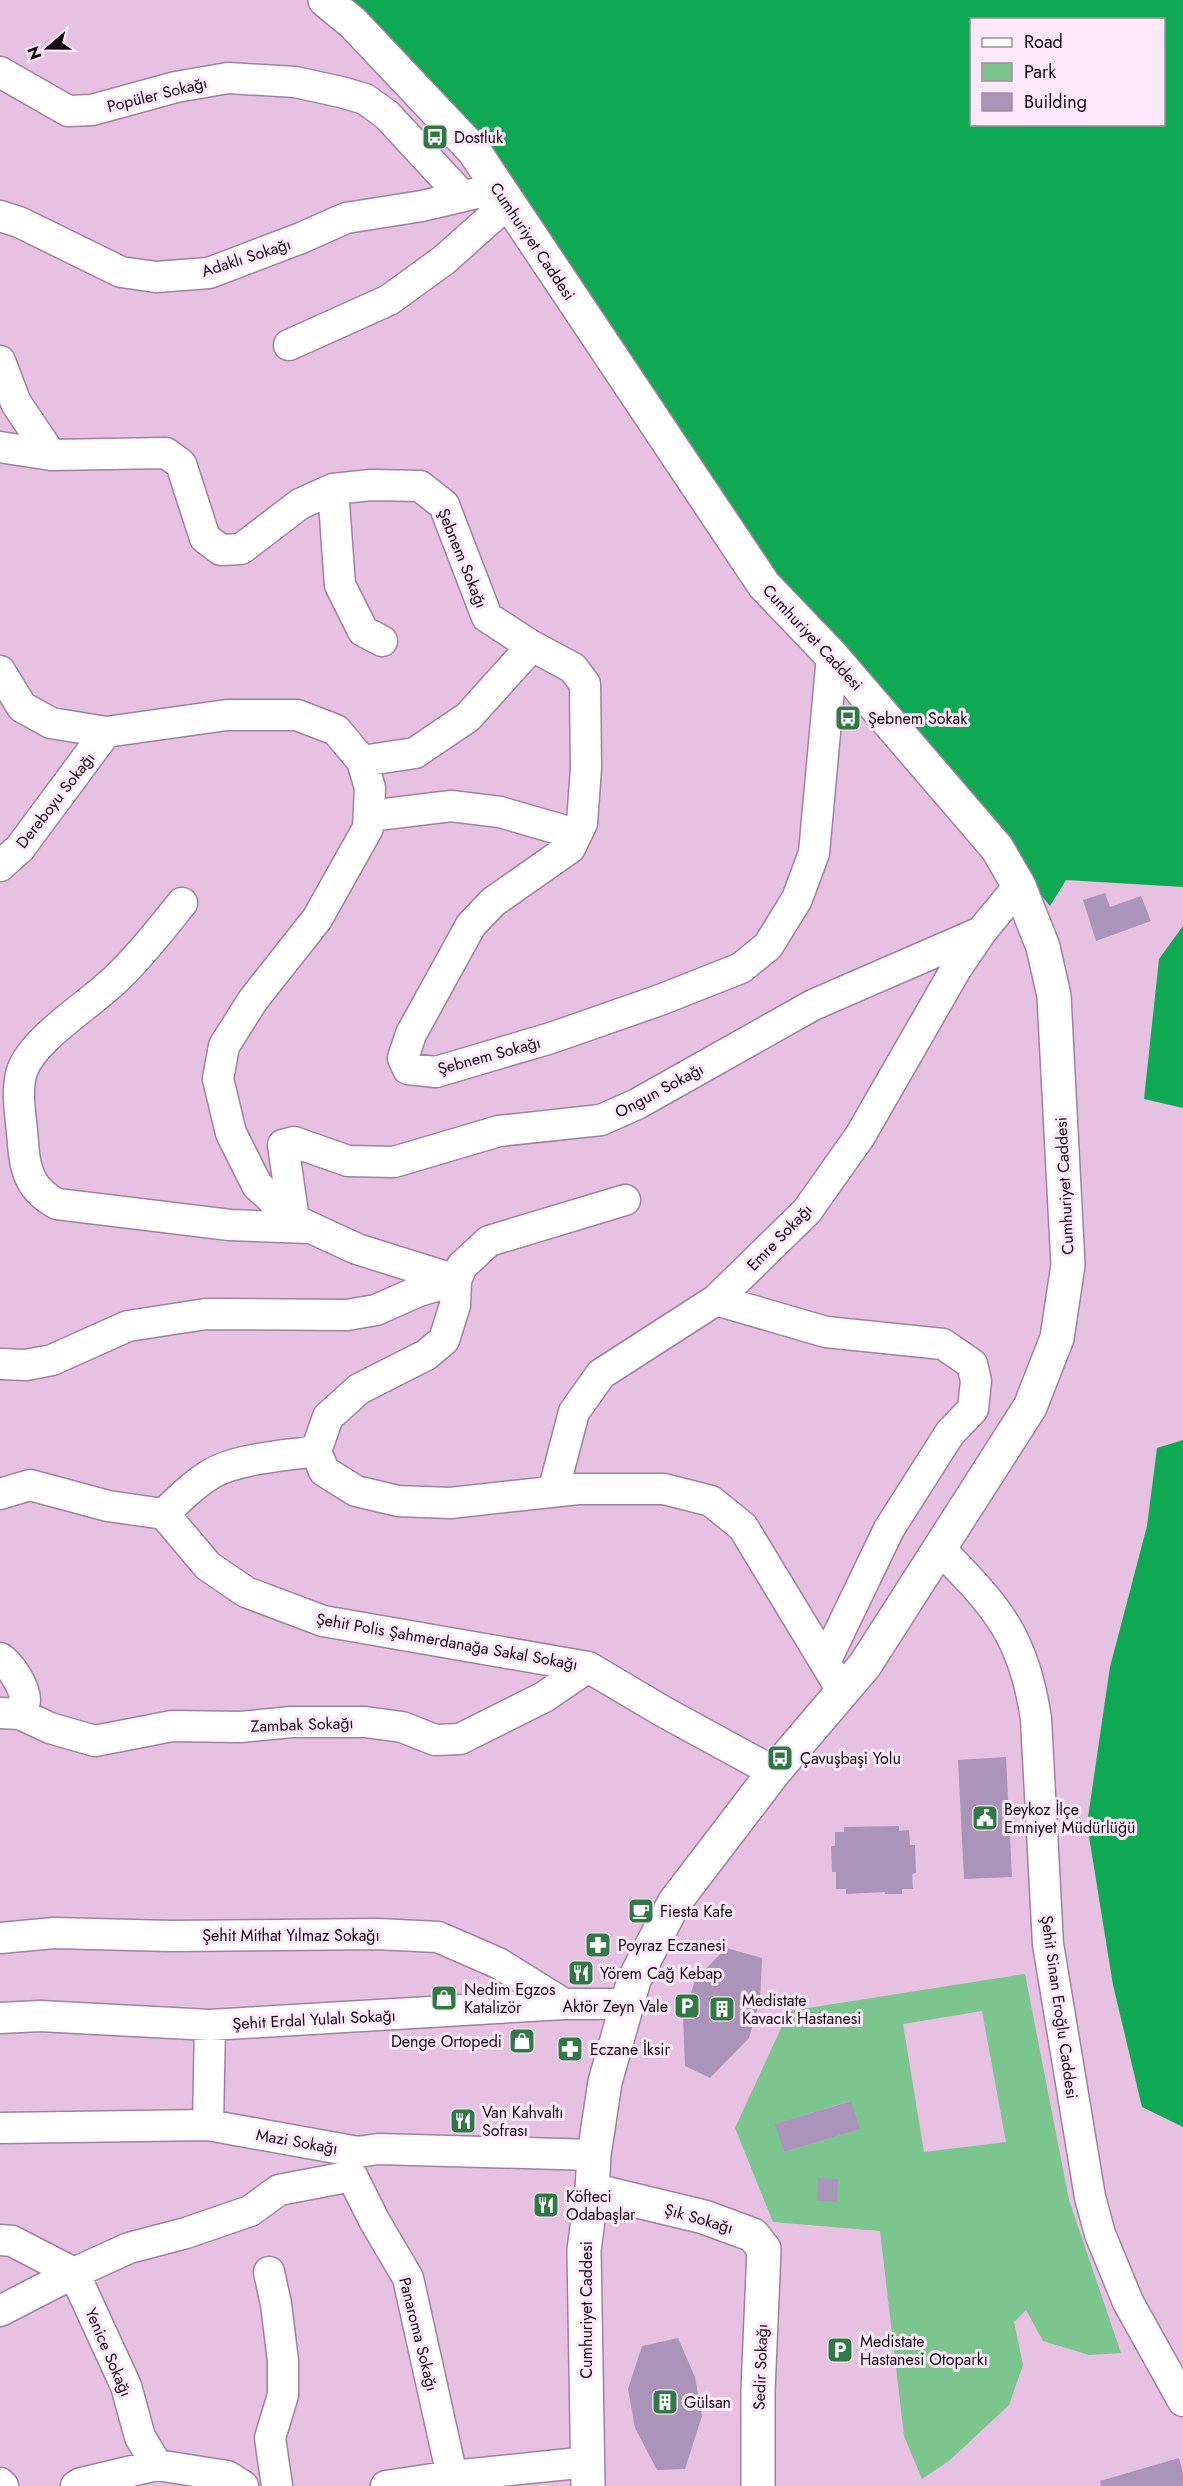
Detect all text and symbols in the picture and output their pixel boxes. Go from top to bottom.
north arrow [18,18,78,78]
legend [970,18,1165,126]
text: Road [1024,29,1063,55]
text: N [21,43,47,63]
text: Park [1024,59,1056,85]
street label: Popüler Sokağı [105,71,210,118]
text: Building [1024,89,1087,115]
bus stop icon: Dostluk [420,122,450,152]
place label: Dostluk [454,126,504,149]
street label: Cumhuriyet Caddesi [485,178,581,305]
street label: Adaklı Sokağı [199,232,294,283]
street label: Şebnem Sokağı [432,505,493,611]
street label: Cumhuriyet Caddesi [757,579,868,696]
bus stop icon: Şebnem Sokak [833,703,863,733]
place label: Şebnem Sokak [868,707,968,730]
street label: Dereboyu Sokağı [11,748,100,853]
street label: Şebnem Sokağı [435,1031,543,1080]
street label: Ongun Sokağı [611,1057,708,1123]
street label: Cumhuriyet Caddesi [1049,1117,1080,1255]
street label: Emre Sokağı [742,1199,817,1276]
street label: Şehit Polis Şahmerdanağa Sakal Sokağı [314,1607,579,1676]
street label: Zambak Sokağı [250,1711,354,1738]
bus stop icon: Çavuşbaşi Yolu [765,1743,795,1773]
place label: Çavuşbaşi Yolu [800,1747,901,1770]
place label: Beykoz İlçe Emniyet Müdürlüğü [1004,1798,1136,1839]
public building icon: Beykoz İlçe Emniyet Müdürlüğü [970,1803,1000,1833]
cafe icon: Fiesta Kafe [626,1896,656,1926]
place label: Fiesta Kafe [660,1900,733,1923]
street label: Şehit Sinan Eroğlu Caddesi [1035,1914,1084,2100]
street label: Şehit Mithat Yılmaz Sokağı [202,1924,380,1947]
pharmacy icon: Poyraz Eczanesi [583,1930,613,1960]
place label: Poyraz Eczanesi [618,1934,726,1957]
restaurant icon: Yörem Cağ Kebap [566,1958,596,1988]
place label: Yörem Cağ Kebap [600,1962,722,1985]
place label: Nedim Egzos Katalizör [464,1978,555,2019]
shop icon: Nedim Egzos Katalizör [429,1983,459,2013]
place label: Medistate Kavacık Hastanesi [742,1989,861,2030]
parking icon: Aktör Zeyn Vale [672,1991,702,2021]
building icon: Medistate Kavacık Hastanesi [707,1994,737,2024]
place label: Aktör Zeyn Vale [562,1995,668,2018]
street label: Şehit Erdal Yulalı Sokağı [232,2004,396,2035]
shop icon: Denge Ortopedi [507,2026,537,2056]
place label: Denge Ortopedi [391,2030,502,2053]
pharmacy icon: Eczane İksir [555,2034,585,2064]
place label: Eczane İksir [590,2038,671,2061]
place label: Van Kahvaltı Sofrası [482,2101,563,2142]
restaurant icon: Van Kahvaltı Sofrası [448,2106,478,2136]
street label: Mazi Sokağı [254,2123,340,2160]
place label: Köfteci Odabaşlar [566,2185,636,2226]
restaurant icon: Köfteci Odabaşlar [531,2190,561,2220]
street label: Şık Sokağı [662,2198,736,2239]
street label: Cumhuriyet Caddesi [575,2241,598,2379]
street label: Panaroma Sokağı [393,2275,444,2393]
street label: Yenice Sokağı [80,2304,138,2400]
street label: Sedir Sokağı [748,2324,773,2410]
place label: Medistate Hastanesi Otoparkı [860,2330,988,2371]
parking icon: Medistate Hastanesi Otoparkı [825,2335,855,2365]
building icon: Gülsan [650,2387,680,2417]
place label: Gülsan [684,2391,731,2414]

